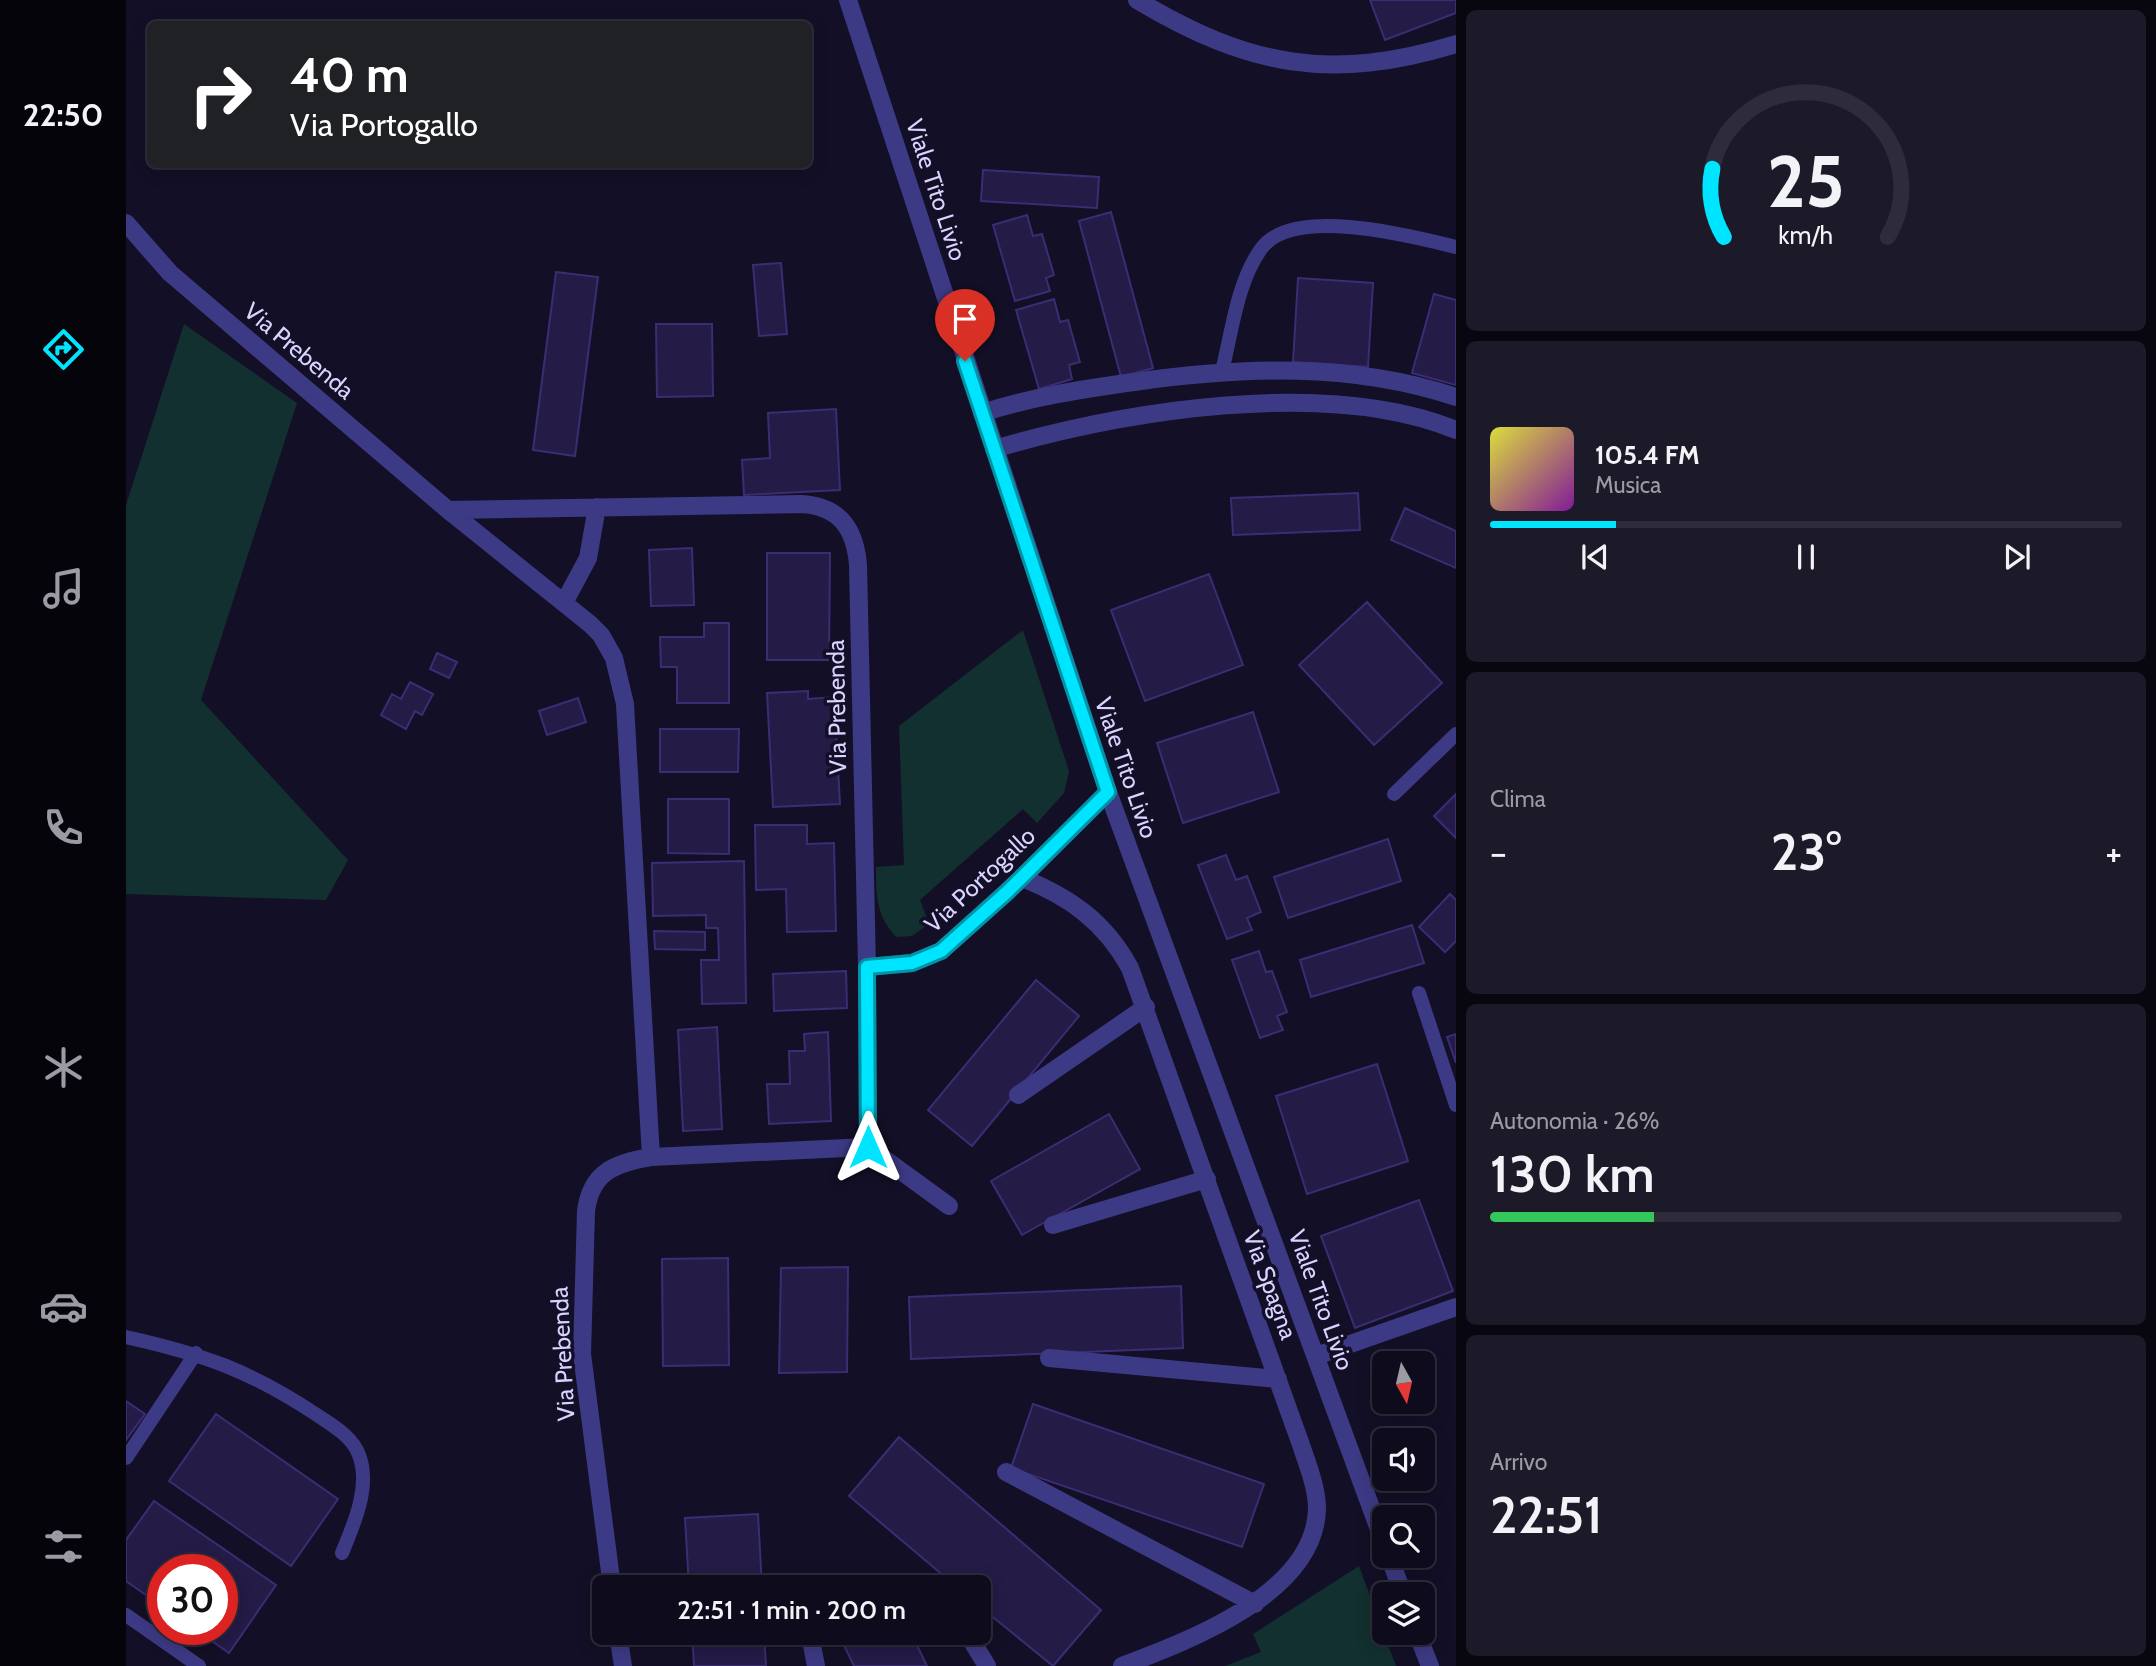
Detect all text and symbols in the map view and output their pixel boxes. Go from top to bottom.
text: 40 m [290,45,409,104]
icon: right [175,49,266,140]
text: 22:50 [23,95,103,134]
text: Via Portogallo [290,105,478,144]
street label: Viale Tito Livio [900,115,973,264]
text: 25 [1767,137,1845,225]
text: km/h [1779,219,1833,249]
pin [935,289,995,361]
street label: Via Prebenda [238,296,361,405]
icon: arrive [946,300,984,338]
icon: directions [39,325,88,374]
text: 105.4 FM [1595,439,1700,471]
text: Musica [1595,471,1661,499]
icon: previous [1576,538,1614,576]
icon: pause [1787,538,1825,576]
icon: next [1998,538,2036,576]
icon: music [39,564,88,613]
street label: Via Prebenda [821,639,852,775]
street label: Viale Tito Livio [1089,694,1164,842]
text: Clima [1490,785,1546,813]
icon: phone [39,803,88,852]
text: 23° [1771,820,1841,883]
street label: Via Portogallo [918,821,1041,938]
text: − [1490,829,1507,876]
text: + [2105,829,2122,876]
icon: climate [39,1043,88,1092]
text: Autonomia · 26% [1490,1107,1659,1135]
position arrow [831,1110,905,1184]
text: 130 km [1490,1142,1655,1205]
street label: Viale Tito Livio [1283,1226,1360,1374]
street label: Via Spagna [1237,1227,1304,1343]
icon: car [39,1282,88,1331]
street label: Via Prebenda [544,1286,581,1422]
north arrow [1372,1351,1435,1414]
map controls [1372,1351,1435,1645]
button: sound [1372,1428,1435,1491]
text: Arrivo [1490,1448,1547,1476]
text: 22:51 [1490,1483,1602,1546]
button: search [1372,1505,1435,1568]
icon: filters [39,1522,88,1571]
speed limit sign: 30 [147,1554,238,1645]
button: layers [1372,1582,1435,1645]
text: 22:51 · 1 min · 200 m [677,1594,906,1626]

